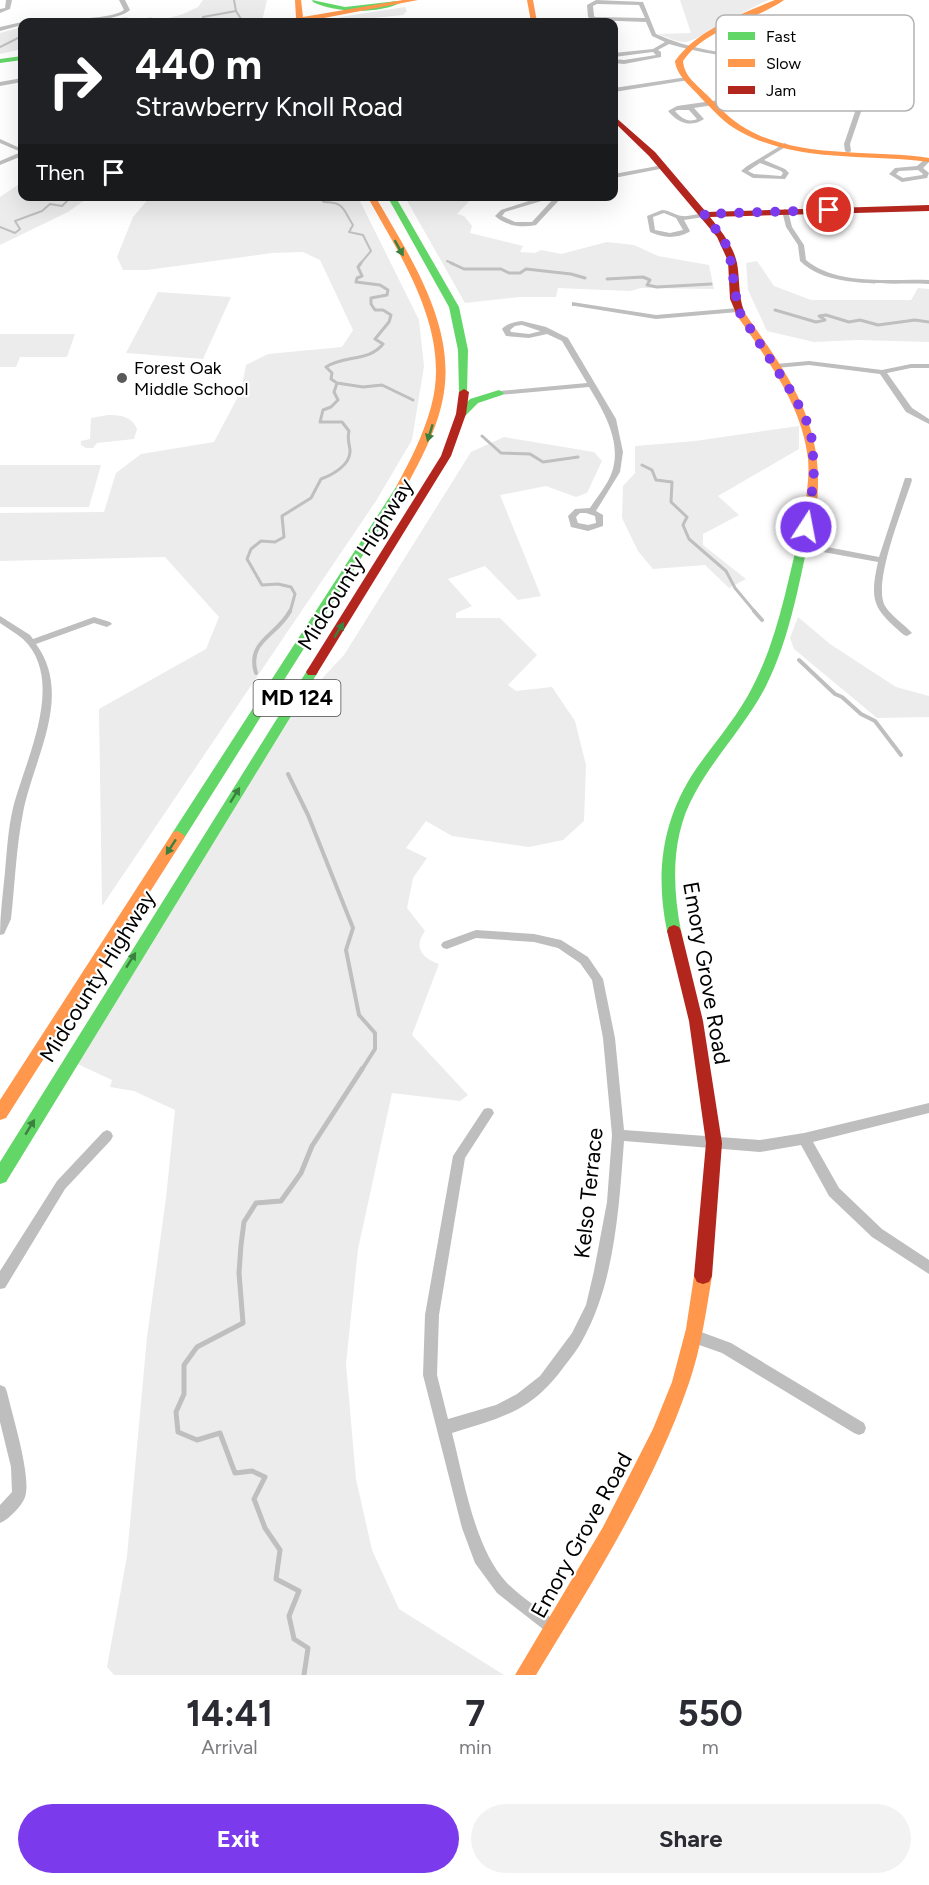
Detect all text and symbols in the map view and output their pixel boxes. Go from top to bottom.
legend [716,15,914,111]
text: Fast [766,27,796,46]
text: 440 m [135,39,262,90]
icon: right [36,42,114,120]
text: Slow [766,54,801,73]
text: Jam [766,81,796,100]
text: Strawberry Knoll Road [135,90,403,123]
icon: arrive [97,156,130,189]
text: Then [36,159,85,186]
pin [803,184,854,235]
icon: arrive [812,193,845,226]
one-way arrow [394,240,404,257]
place label: Forest Oak Middle School [134,357,248,400]
marker: Forest Oak Middle School [115,371,129,385]
one-way arrow [424,424,434,442]
street label: Midcounty Highway [292,473,419,655]
position arrow [774,495,838,559]
one-way arrow [334,622,345,638]
road number: MD 124 [254,680,340,716]
one-way arrow [230,787,241,803]
one-way arrow [166,839,177,855]
street label: Emory Grove Road [677,880,736,1066]
street label: Midcounty Highway [34,885,161,1067]
one-way arrow [125,952,136,968]
one-way arrow [24,1118,34,1135]
street label: Kelso Terrace [568,1126,609,1260]
street label: Emory Grove Road [525,1448,638,1623]
text: 14:41 [186,1692,273,1735]
text: 7 [465,1692,485,1735]
text: 550 [678,1692,743,1735]
text: Arrival [201,1735,258,1759]
text: min [459,1735,492,1759]
text: m [702,1735,719,1759]
button: Exit [18,1804,459,1873]
button: Share [471,1804,911,1873]

